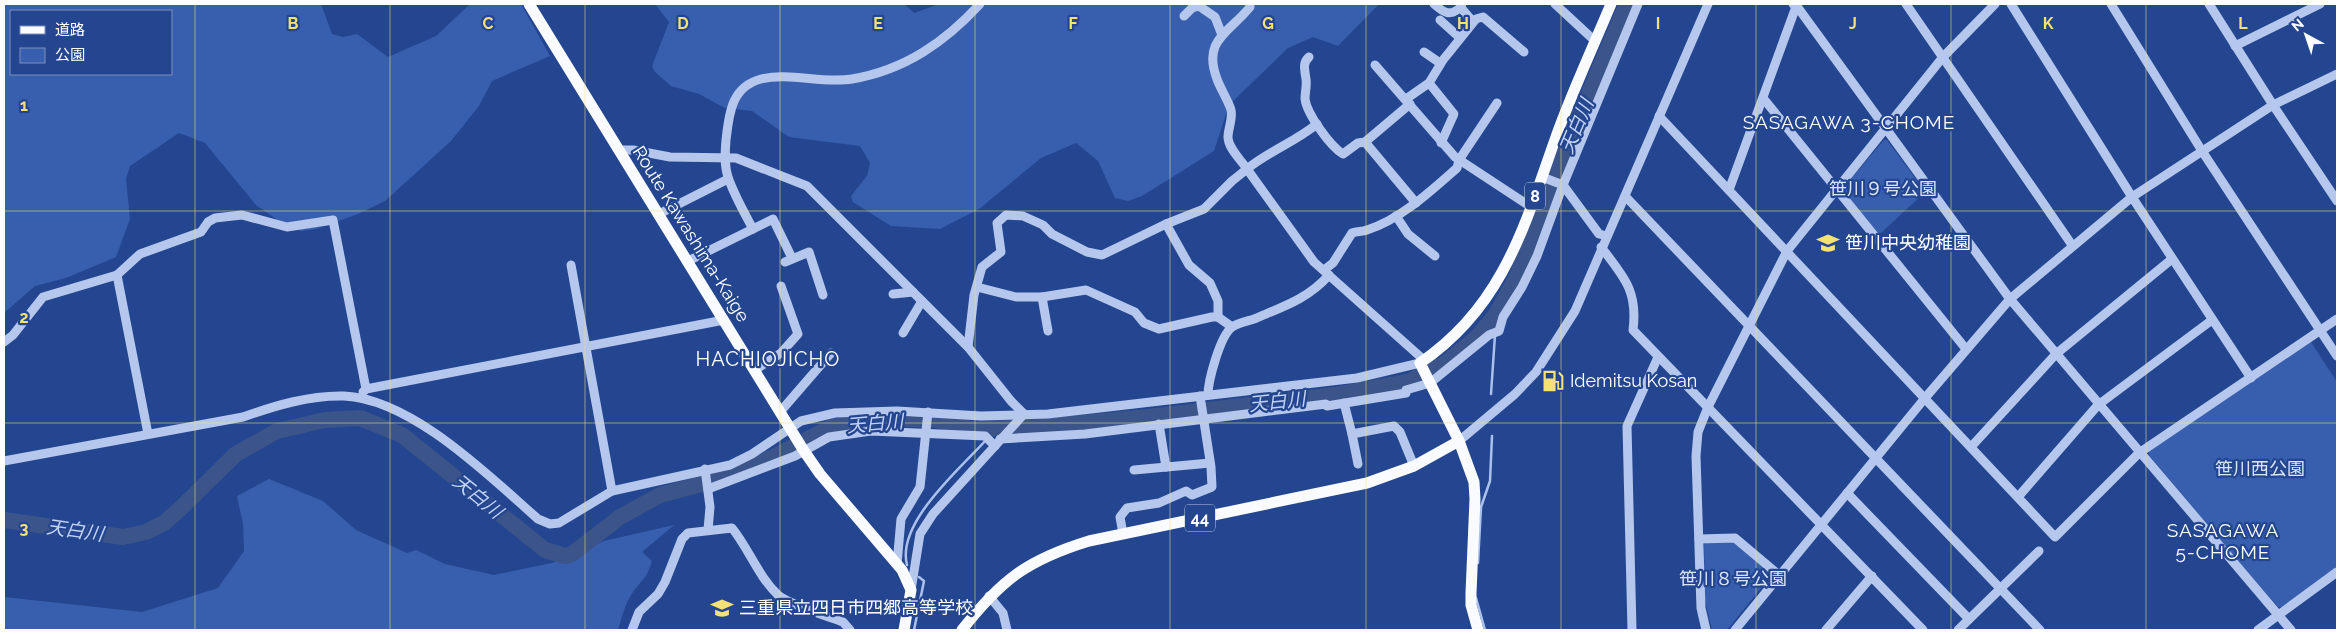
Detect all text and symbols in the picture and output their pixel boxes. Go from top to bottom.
legend [10,10,172,75]
north arrow [2281,10,2331,60]
text: B [288,14,299,33]
text: C [483,14,494,33]
text: D [677,14,689,33]
text: E [873,14,883,33]
text: F [1068,14,1078,33]
text: G [1262,14,1274,33]
text: H [1457,14,1469,33]
text: I [1656,14,1660,33]
text: J [1849,14,1857,33]
text: K [2043,14,2054,33]
text: L [2238,14,2248,33]
text: N [2288,15,2307,35]
text: 道路 [55,21,85,39]
text: 公園 [55,46,85,64]
water label: 天白川 [1555,94,1598,157]
text: 1 [20,96,28,115]
district label: SASAGAWA 3-CHOME [1743,111,1955,133]
street label: Route Kawashima-Kaige [629,142,754,326]
park label: 笹川９号公園 [1829,178,1937,199]
road number: 8 [1525,182,1545,210]
school or university icon: 笹川中央幼稚園 [1815,230,1841,256]
place label: 笹川中央幼稚園 [1845,232,1971,253]
text: 2 [19,308,29,327]
district label: HACHIOJICHO [696,347,840,371]
fuel station icon: Idemitsu Kosan [1540,368,1566,394]
place label: Idemitsu Kosan [1570,370,1697,391]
water label: 天白川 [1247,387,1308,415]
water label: 天白川 [846,409,906,436]
park label: 笹川西公園 [2215,458,2305,479]
water label: 天白川 [449,470,509,524]
road number: 44 [1185,504,1215,532]
water label: 天白川 [45,515,107,545]
text: 3 [20,519,29,538]
district label: SASAGAWA 5-CHOME [2167,519,2279,563]
park label: 笹川８号公園 [1679,568,1787,589]
school or university icon: 三重県立四日市四郷高等学校 [709,595,735,621]
place label: 三重県立四日市四郷高等学校 [739,597,973,618]

